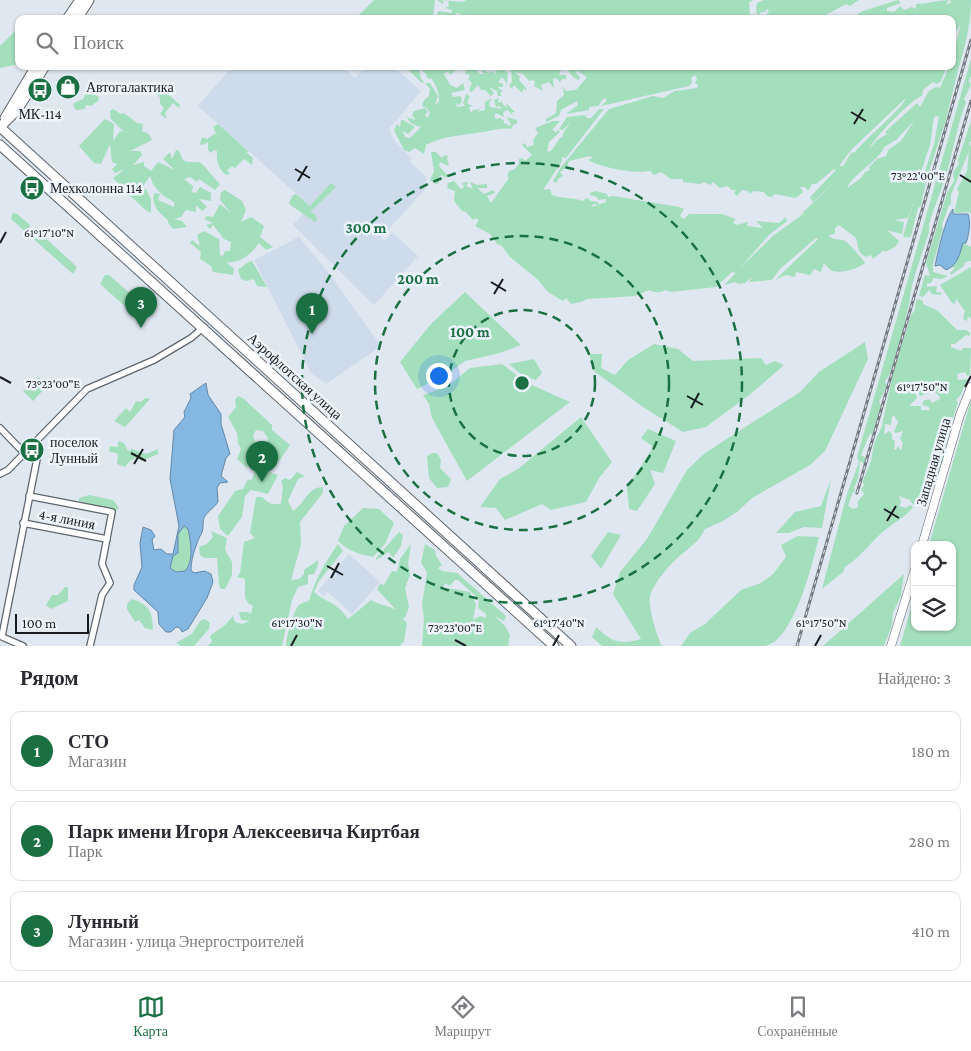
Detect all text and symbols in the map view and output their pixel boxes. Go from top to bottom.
search box [15,15,956,70]
icon: search [33,29,61,57]
text: Поиск [73,32,124,53]
shop icon: Автогалактика [55,74,81,100]
bus stop icon: МК-114 [27,77,53,103]
place label: Автогалактика [86,79,174,95]
place label: МК-114 [18,106,62,122]
text: 73°22'00"E [891,169,945,183]
bus stop icon: Мехколонна 114 [19,175,45,201]
place label: Мехколонна 114 [50,180,142,196]
text: 300 m [345,220,387,236]
text: 61°17'10"N [24,226,74,240]
text: 200 m [397,271,439,287]
pin: 3 [125,287,157,328]
pin: 1 [296,293,328,334]
text: 100 m [450,324,490,340]
street label: Аэрофлотская улица [244,329,346,423]
your location [426,363,452,389]
centre of rings [513,374,531,392]
text: 73°23'00"E [26,377,80,391]
text: 61°17'50"N [896,380,948,394]
street label: Западная улица [913,415,953,508]
place label: поселок Лунный [50,434,99,466]
bus stop icon: поселок Лунный [19,437,45,463]
pin: 2 [246,441,278,482]
street label: 4-я линия [37,506,97,532]
map controls [911,541,956,631]
button: locate [911,541,956,586]
button: layers [911,586,956,631]
scale bar [15,611,89,634]
text: 100 m [22,615,56,631]
text: 61°17'30"N [271,616,323,630]
text: 61°17'40"N [533,616,585,630]
text: 61°17'50"N [795,616,847,630]
text: 73°23'00"E [428,621,482,635]
text: Рядом [20,666,79,690]
text: Найдено: 3 [878,670,951,687]
text: СТО [68,731,109,752]
text: 1 [34,743,40,760]
text: 180 m [911,743,950,760]
text: Магазин [68,753,126,770]
text: Парк имени Игоря Алексеевича Киртбая [68,821,420,842]
text: 2 [33,833,41,850]
text: 280 m [909,833,950,850]
text: Парк [68,843,102,860]
text: Лунный [68,911,139,932]
text: 3 [33,923,41,940]
text: 410 m [912,923,950,940]
text: Магазин · улица Энергостроителей [68,933,304,950]
tab: Карта [133,993,168,1040]
tab: Маршрут [434,993,491,1040]
tab: Сохранённые [757,993,838,1040]

